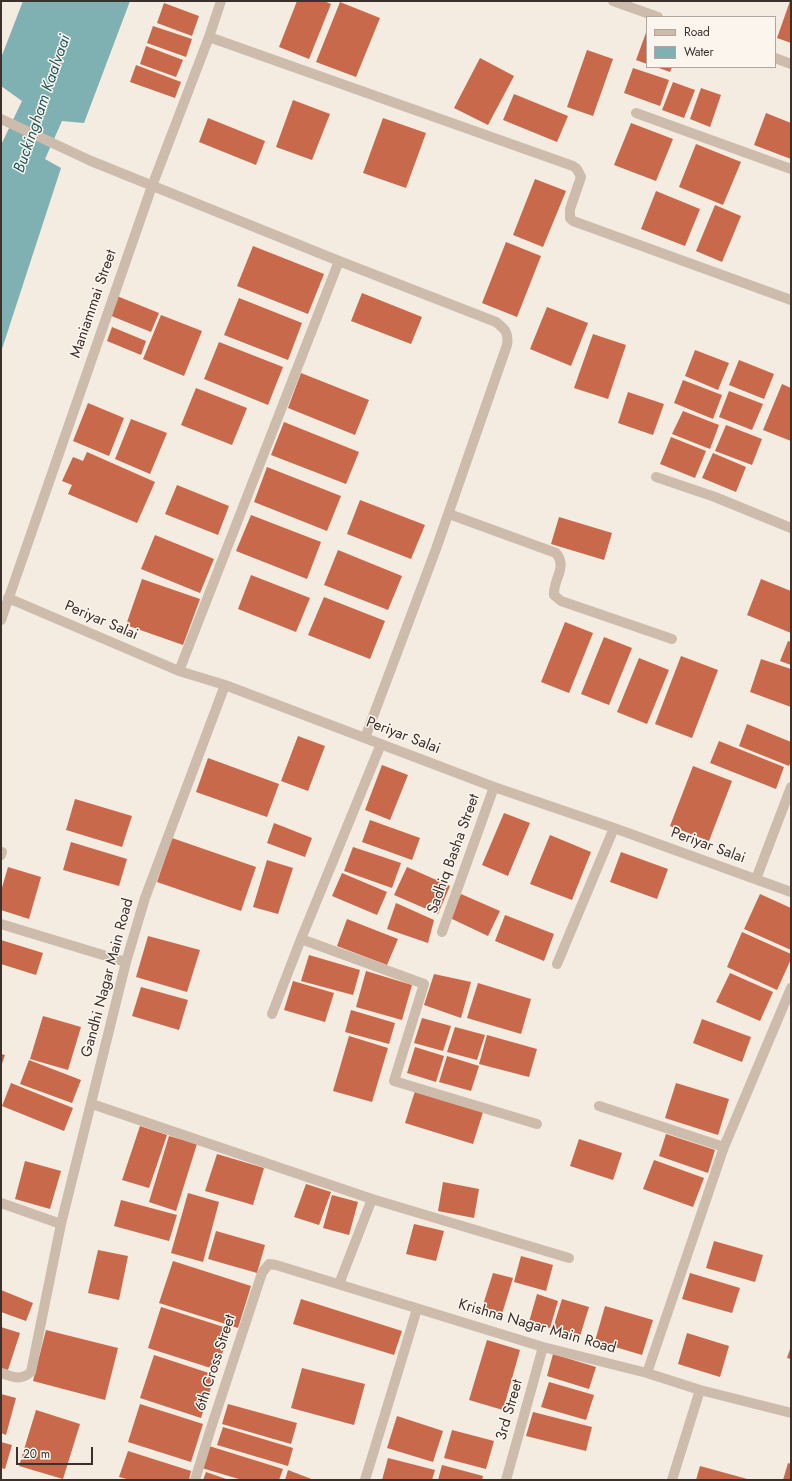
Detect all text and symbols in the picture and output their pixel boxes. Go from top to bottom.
legend [646,16,776,68]
text: Road [684,23,710,41]
water label: Buckingham Kaalvaai [10,33,76,175]
text: Water [684,43,714,61]
street label: Maniammai Street [67,248,121,360]
street label: Periyar Salai [62,597,140,645]
street label: Periyar Salai [363,714,443,758]
street label: Sadhiq Basha Street [424,792,484,916]
street label: Periyar Salai [668,824,748,868]
street label: Gandhi Nagar Main Road [78,897,138,1059]
street label: Krishna Nagar Main Road [456,1296,618,1358]
street label: 6th Cross Street [192,1312,240,1414]
street label: 3rd Street [493,1378,527,1442]
scale bar [18,1439,95,1465]
text: 20 m [23,1445,50,1463]

